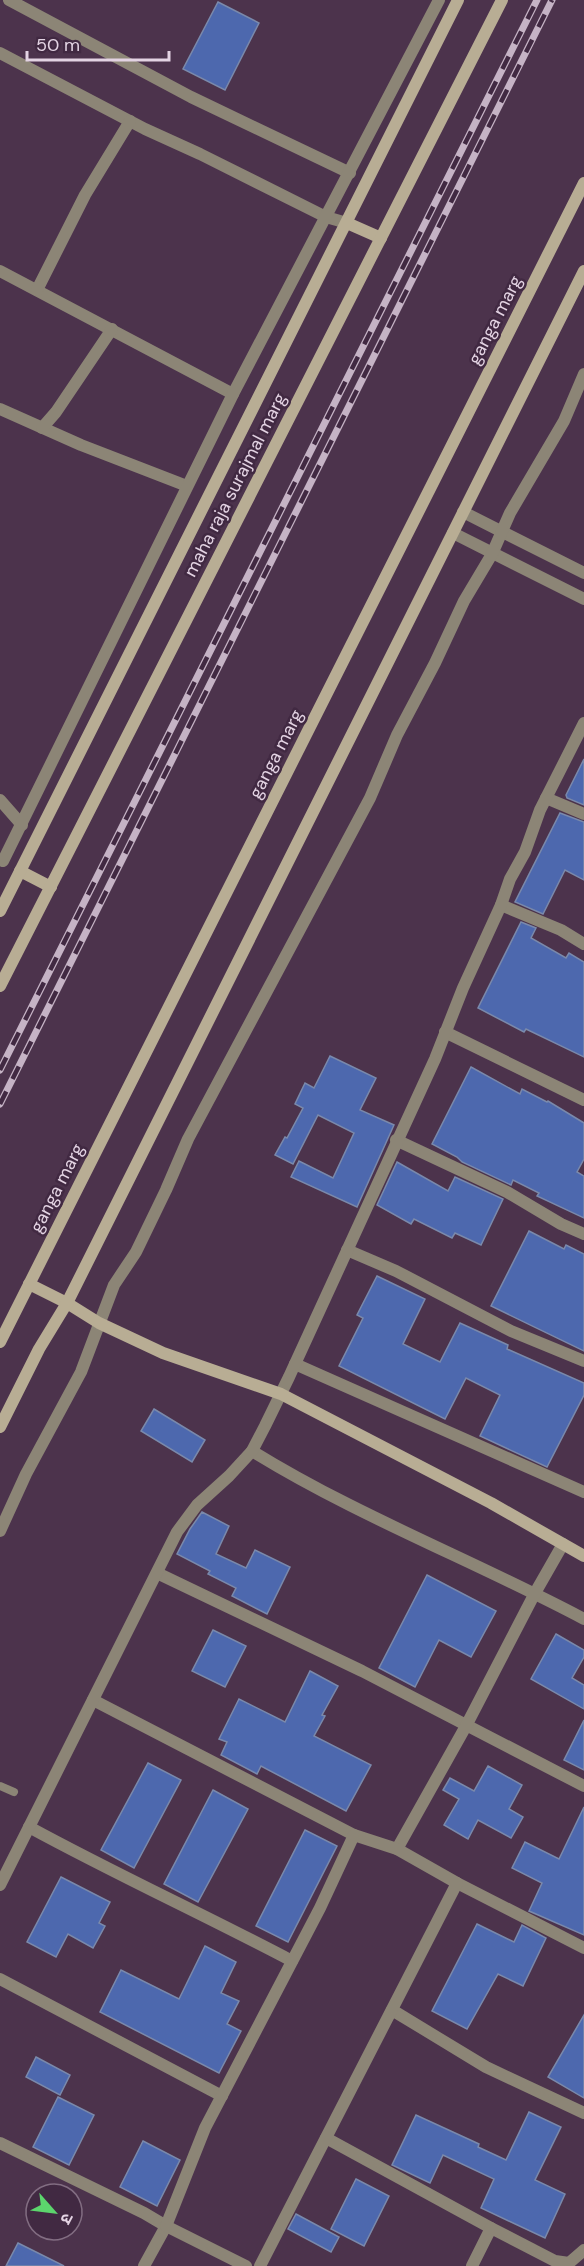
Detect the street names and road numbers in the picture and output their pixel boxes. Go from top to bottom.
street label: ganga marg [462,271,528,369]
street label: maha raja surajmal marg [178,389,292,581]
street label: ganga marg [243,705,309,803]
street label: ganga marg [24,1139,90,1237]

